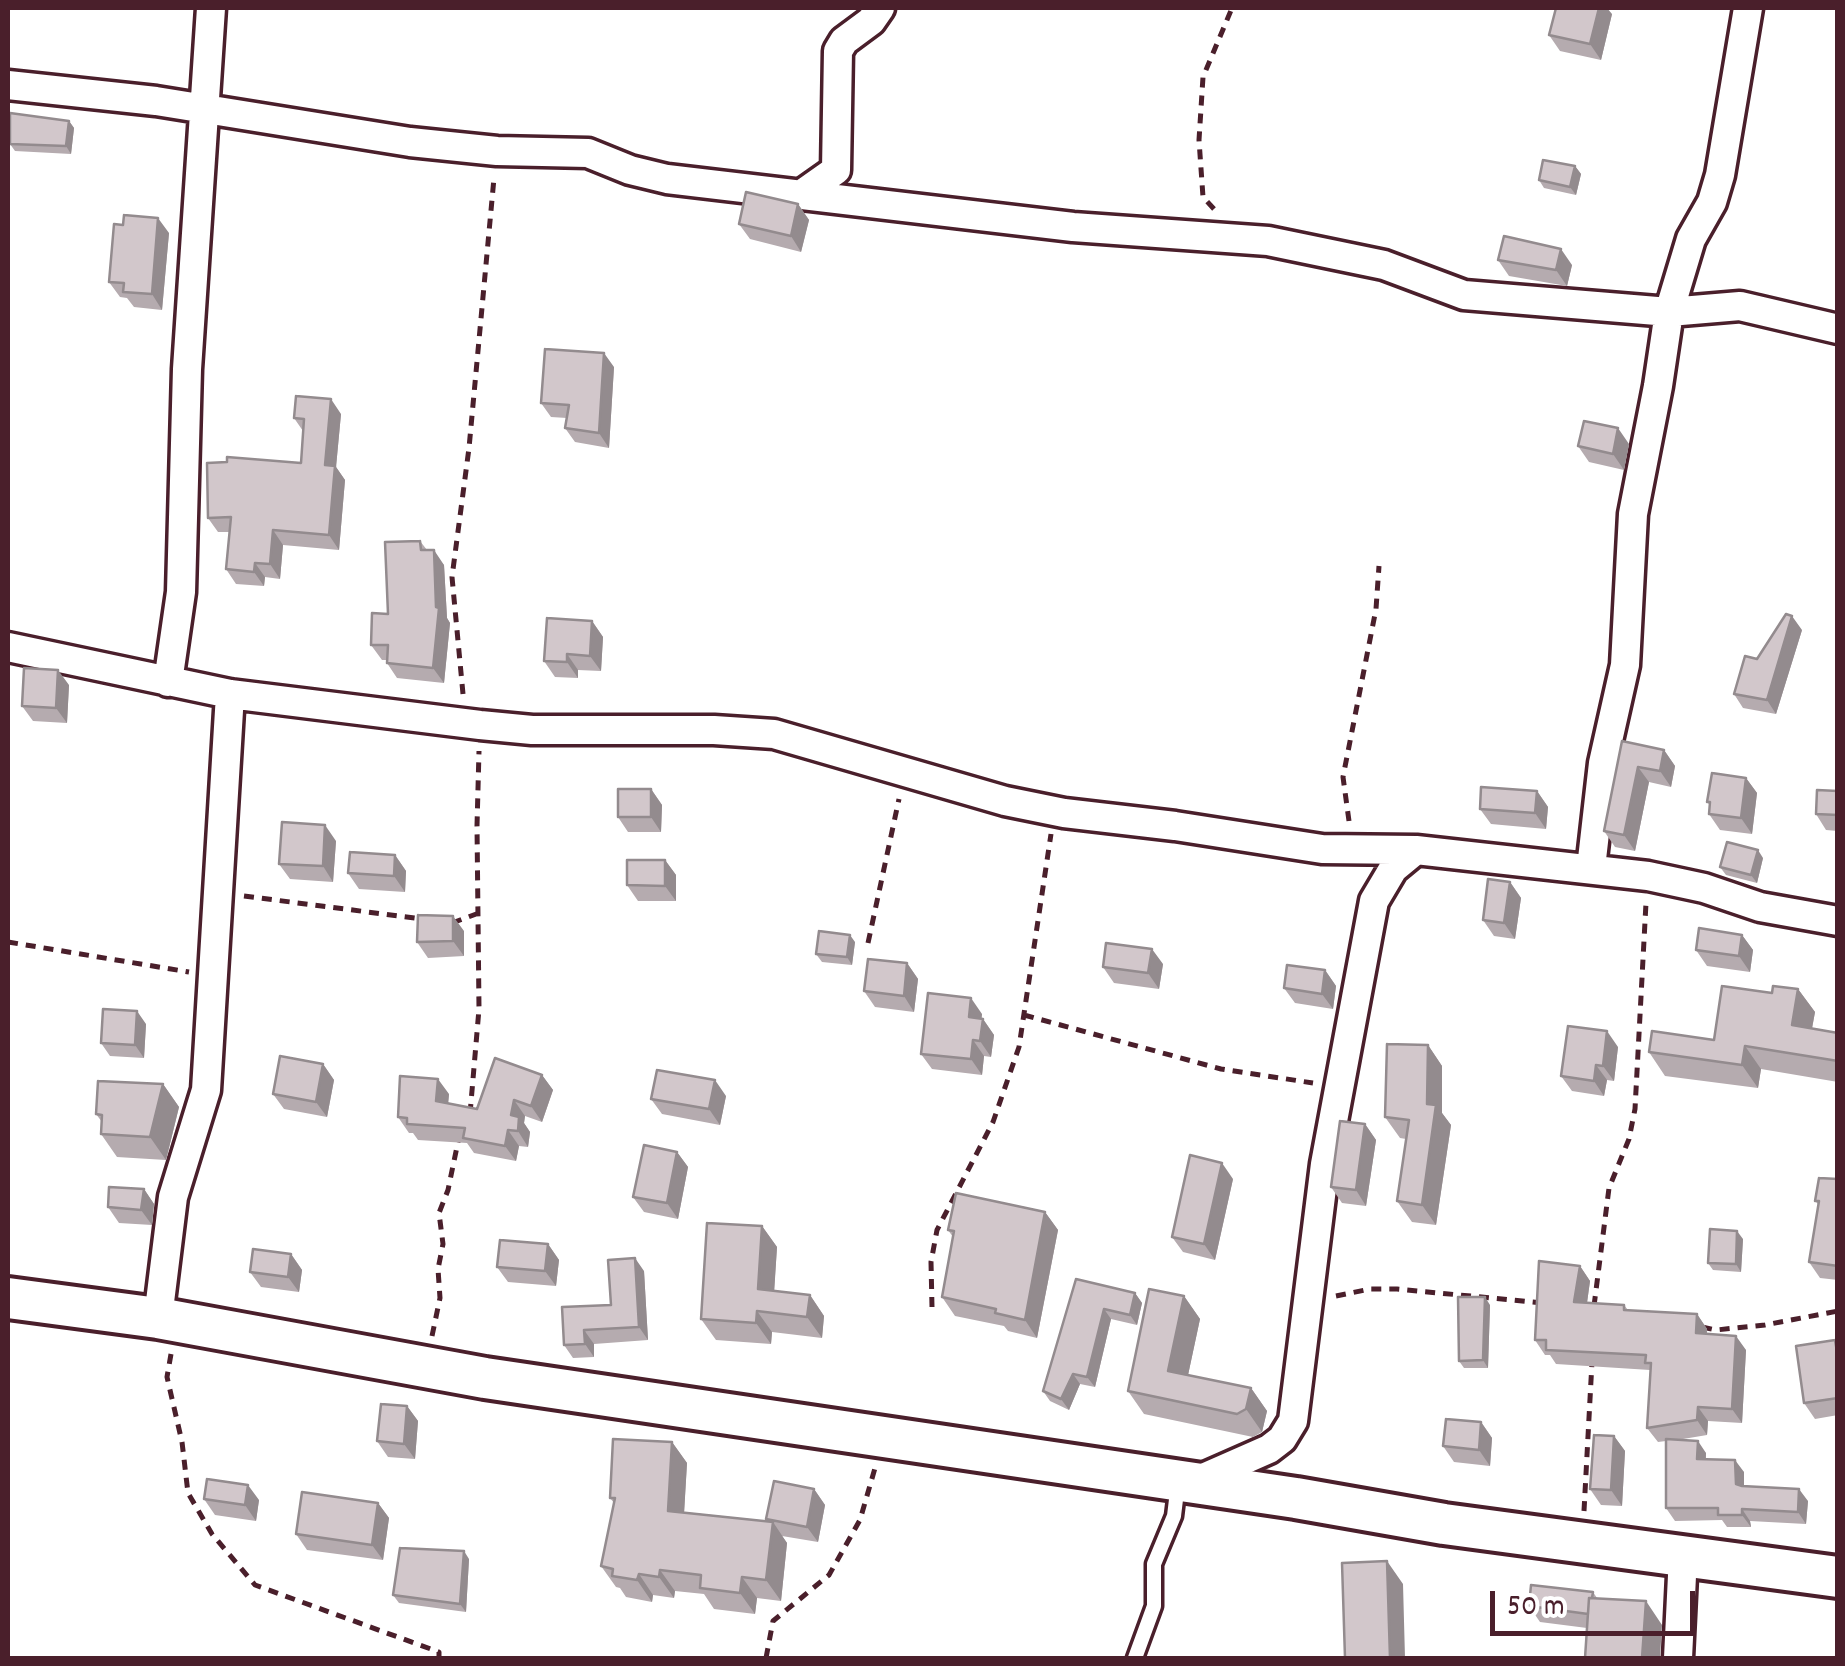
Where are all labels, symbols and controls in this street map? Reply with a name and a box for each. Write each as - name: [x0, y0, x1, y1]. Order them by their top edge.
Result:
- scale bar: [1495, 1571, 1700, 1633]
- text: 50 m: [1507, 1587, 1565, 1630]

